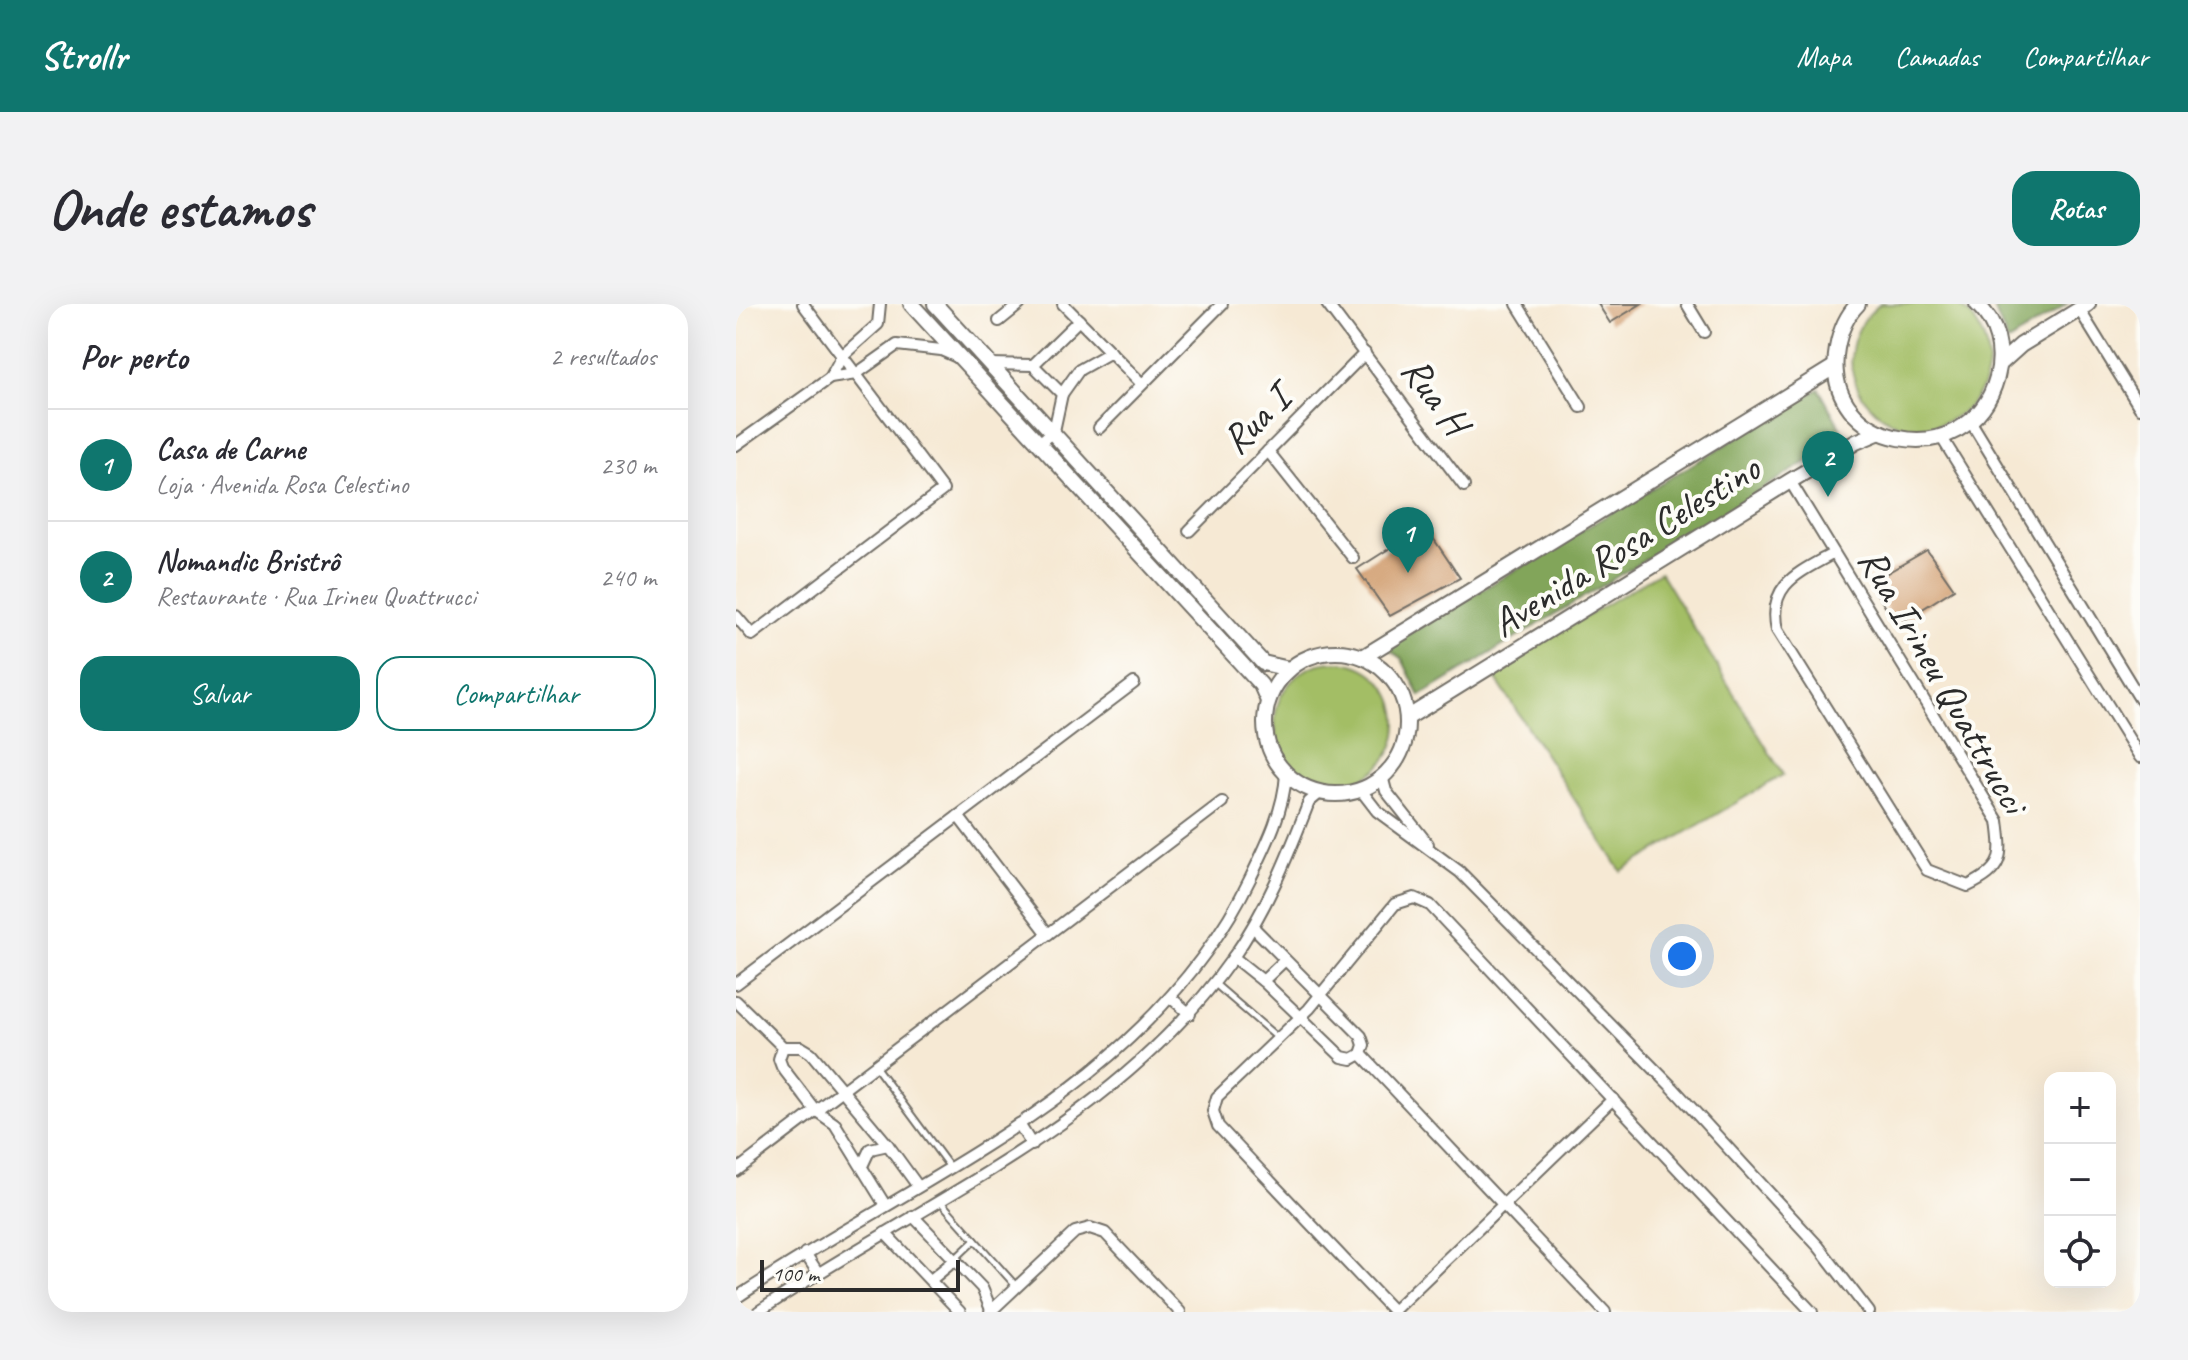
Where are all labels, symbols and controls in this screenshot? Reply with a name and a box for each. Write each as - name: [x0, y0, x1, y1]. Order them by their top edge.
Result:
- text: Strollr: [40, 33, 127, 80]
- text: Mapa: [1796, 39, 1851, 74]
- text: Camadas: [1895, 39, 1979, 74]
- text: Compartilhar: [2023, 39, 2148, 74]
- button: Rotas: [2012, 171, 2140, 246]
- text: Onde estamos: [48, 173, 311, 244]
- text: Por perto: [80, 335, 188, 378]
- text: 2 resultados: [550, 340, 656, 373]
- street label: Rua H: [1390, 347, 1483, 448]
- street label: Rua I: [1211, 369, 1307, 465]
- text: Casa de Carne: [156, 430, 305, 468]
- pin: 2: [1802, 431, 1854, 497]
- street label: Avenida Rosa Celestino: [1482, 442, 1770, 648]
- text: 1: [100, 449, 112, 482]
- text: 230 m: [600, 449, 656, 482]
- text: Loja · Avenida Rosa Celestino: [156, 468, 409, 501]
- pin: 1: [1382, 507, 1434, 573]
- street label: Rua Irineu Quattrucci: [1847, 539, 2041, 826]
- text: Nomandic Bristrô: [156, 542, 339, 580]
- text: 2: [100, 561, 112, 594]
- text: 240 m: [600, 561, 656, 594]
- text: Restaurante · Rua Irineu Quattrucci: [156, 580, 476, 613]
- button: Salvar: [80, 656, 360, 731]
- button: Compartilhar: [376, 656, 656, 731]
- your location: [1662, 936, 1702, 976]
- map controls: [2044, 1072, 2116, 1288]
- button: +: [2044, 1072, 2116, 1144]
- button: −: [2044, 1144, 2116, 1216]
- button: locate: [2044, 1216, 2116, 1288]
- scale bar: [760, 1256, 960, 1292]
- text: 100 m: [772, 1260, 819, 1288]

